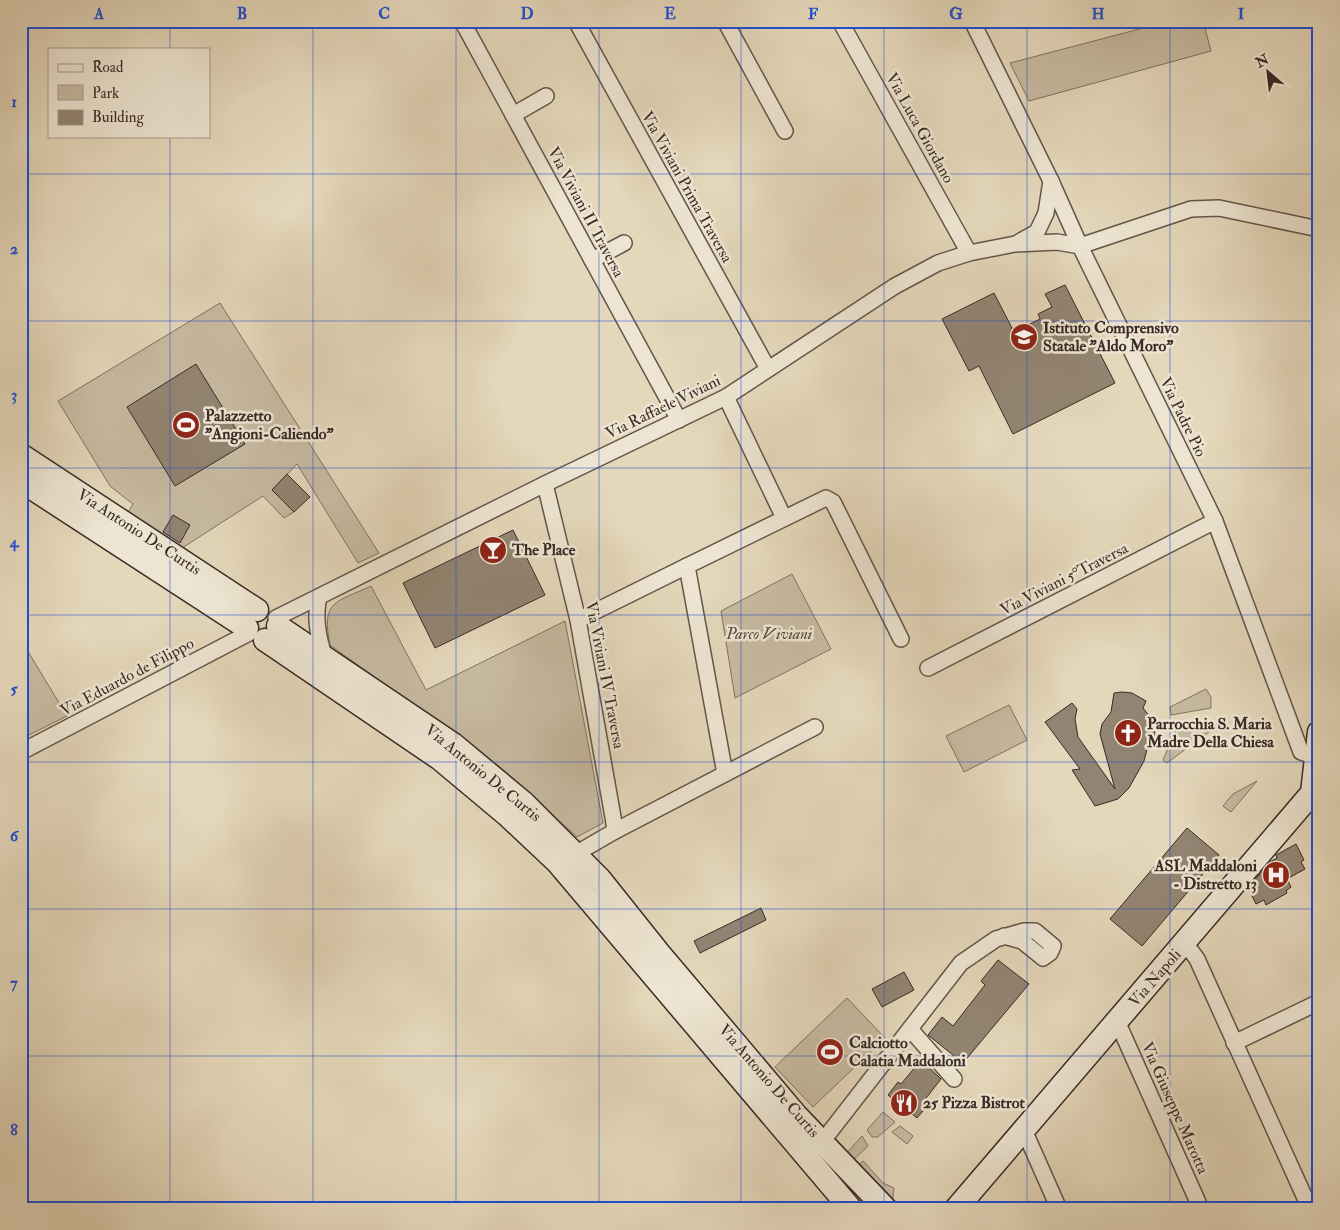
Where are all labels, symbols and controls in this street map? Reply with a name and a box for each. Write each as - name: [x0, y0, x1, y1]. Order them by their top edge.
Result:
- text: A: [93, 4, 105, 24]
- text: B: [237, 4, 247, 24]
- text: C: [378, 4, 390, 24]
- text: D: [520, 4, 534, 24]
- text: E: [664, 4, 676, 24]
- text: F: [808, 4, 818, 24]
- text: G: [949, 4, 963, 24]
- text: H: [1091, 4, 1105, 24]
- text: I: [1238, 4, 1245, 24]
- legend: [48, 48, 210, 138]
- north arrow: [1242, 48, 1292, 98]
- text: N: [1252, 50, 1272, 72]
- text: Road: [92, 58, 124, 77]
- street label: Via Luca Giordano: [881, 69, 959, 187]
- text: Park: [92, 84, 119, 103]
- text: 1: [11, 92, 17, 112]
- text: Building: [92, 108, 144, 127]
- street label: Via Viviani Prima Traversa: [637, 108, 737, 267]
- street label: Via Viviani II Traversa: [543, 143, 629, 281]
- text: 2: [10, 239, 18, 259]
- place label: Istituto Comprensivo Statale "Aldo Moro": [1043, 318, 1179, 356]
- school or university icon: Istituto Comprensivo Statale "Aldo Moro": [1009, 322, 1039, 352]
- street label: Via Raffaele Viviani: [602, 370, 724, 444]
- street label: Via Padre Pio: [1155, 374, 1211, 460]
- text: 3: [11, 385, 17, 405]
- place label: Palazzetto "Angioni-Caliendo": [205, 406, 334, 445]
- sports icon: Palazzetto "Angioni-Caliendo": [171, 410, 201, 440]
- street label: Via Antonio De Curtis: [73, 484, 205, 580]
- text: 4: [9, 532, 20, 552]
- bar icon: The Place: [478, 535, 508, 565]
- street label: Via Viviani 5°Traversa: [997, 538, 1132, 620]
- place label: The Place: [511, 540, 576, 560]
- street label: Via Viviani IV Traversa: [581, 600, 629, 751]
- park label: Parco Viviani: [725, 624, 813, 644]
- street label: Via Eduardo de Filippo: [57, 633, 198, 722]
- text: 5: [10, 679, 18, 699]
- place label: Parrocchia S. Maria Madre Della Chiesa: [1146, 714, 1274, 752]
- church icon: Parrocchia S. Maria Madre Della Chiesa: [1113, 718, 1143, 748]
- street label: Via Antonio De Curtis: [421, 720, 545, 826]
- text: 6: [10, 826, 20, 846]
- place label: ASL Maddaloni - Distretto 13: [1153, 856, 1258, 894]
- hospital icon: ASL Maddaloni - Distretto 13: [1261, 860, 1291, 890]
- street label: Via Napoli: [1124, 945, 1186, 1012]
- text: 7: [10, 973, 18, 993]
- street label: Via Antonio De Curtis: [714, 1020, 824, 1142]
- place label: Calciotto Calatia Maddaloni: [849, 1033, 967, 1071]
- sports icon: Calciotto Calatia Maddaloni: [815, 1037, 845, 1067]
- street label: Via Giuseppe Marotta: [1136, 1039, 1213, 1178]
- restaurant icon: 25 Pizza Bistrot: [889, 1088, 919, 1118]
- place label: 25 Pizza Bistrot: [923, 1093, 1025, 1113]
- text: 8: [10, 1120, 18, 1140]

